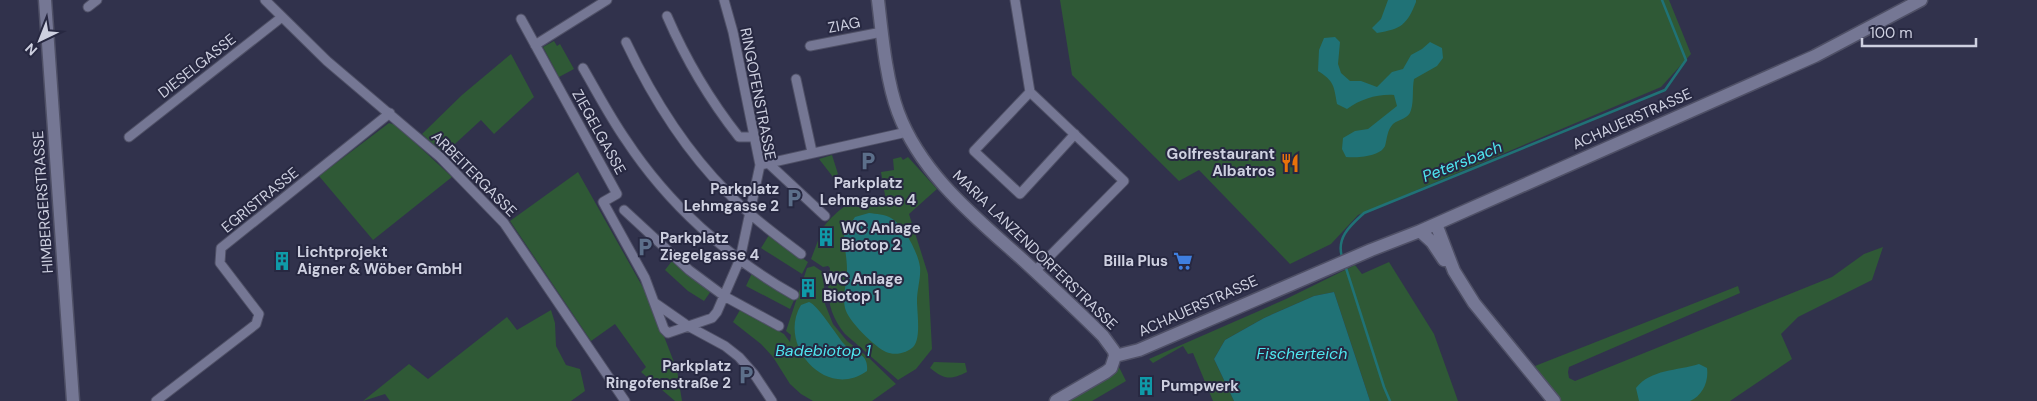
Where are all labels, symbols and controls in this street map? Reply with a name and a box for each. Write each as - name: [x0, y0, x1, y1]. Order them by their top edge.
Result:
- street label: ZIAG: [826, 12, 862, 38]
- north arrow: [15, 15, 65, 65]
- scale bar: [1862, 15, 1976, 47]
- text: 100 m: [1870, 23, 1913, 43]
- street label: RINGOFENSTRASSE: [735, 26, 781, 162]
- street label: DIESELGASSE: [154, 29, 240, 103]
- text: N: [21, 39, 41, 60]
- street label: ACHAUERSTRASSE: [1569, 84, 1695, 154]
- street label: ZIEGELGASSE: [567, 86, 631, 178]
- street label: ARBEITERGASSE: [427, 127, 521, 221]
- street label: HIMBERGERSTRASSE: [28, 130, 58, 274]
- water label: Petersbach: [1419, 136, 1505, 187]
- place label: Golfrestaurant Albatros: [1167, 144, 1275, 181]
- parking icon: Parkplatz Lehmgasse 4: [857, 150, 879, 172]
- restaurant icon: Golfrestaurant Albatros: [1279, 152, 1301, 174]
- street label: EGRISTRASSE: [217, 163, 303, 237]
- street label: MARIA LANZENDORFERSTRASSE: [948, 166, 1122, 334]
- place label: Parkplatz Lehmgasse 4: [820, 173, 916, 210]
- place label: Parkplatz Lehmgasse 2: [684, 179, 779, 216]
- parking icon: Parkplatz Lehmgasse 2: [783, 187, 805, 209]
- place label: WC Anlage Biotop 2: [841, 218, 921, 255]
- building icon: WC Anlage Biotop 2: [815, 226, 837, 248]
- place label: Parkplatz Ziegelgasse 4: [660, 228, 760, 265]
- parking icon: Parkplatz Ziegelgasse 4: [634, 236, 656, 258]
- place label: Lichtprojekt Aigner & Wöber GmbH: [297, 242, 462, 279]
- building icon: Lichtprojekt Aigner & Wöber GmbH: [271, 250, 293, 272]
- supermarket icon: Billa Plus: [1172, 250, 1194, 272]
- place label: Billa Plus: [1104, 251, 1168, 271]
- place label: WC Anlage Biotop 1: [823, 269, 903, 306]
- street label: ACHAUERSTRASSE: [1135, 271, 1261, 341]
- building icon: WC Anlage Biotop 1: [797, 277, 819, 299]
- water label: Badebiotop 1: [775, 340, 872, 361]
- water label: Fischerteich: [1257, 343, 1347, 364]
- place label: Parkplatz Ringofenstraße 2: [606, 356, 731, 393]
- parking icon: Parkplatz Ringofenstraße 2: [735, 364, 757, 386]
- building icon: Pumpwerk: [1135, 375, 1157, 397]
- place label: Pumpwerk: [1161, 376, 1239, 396]

